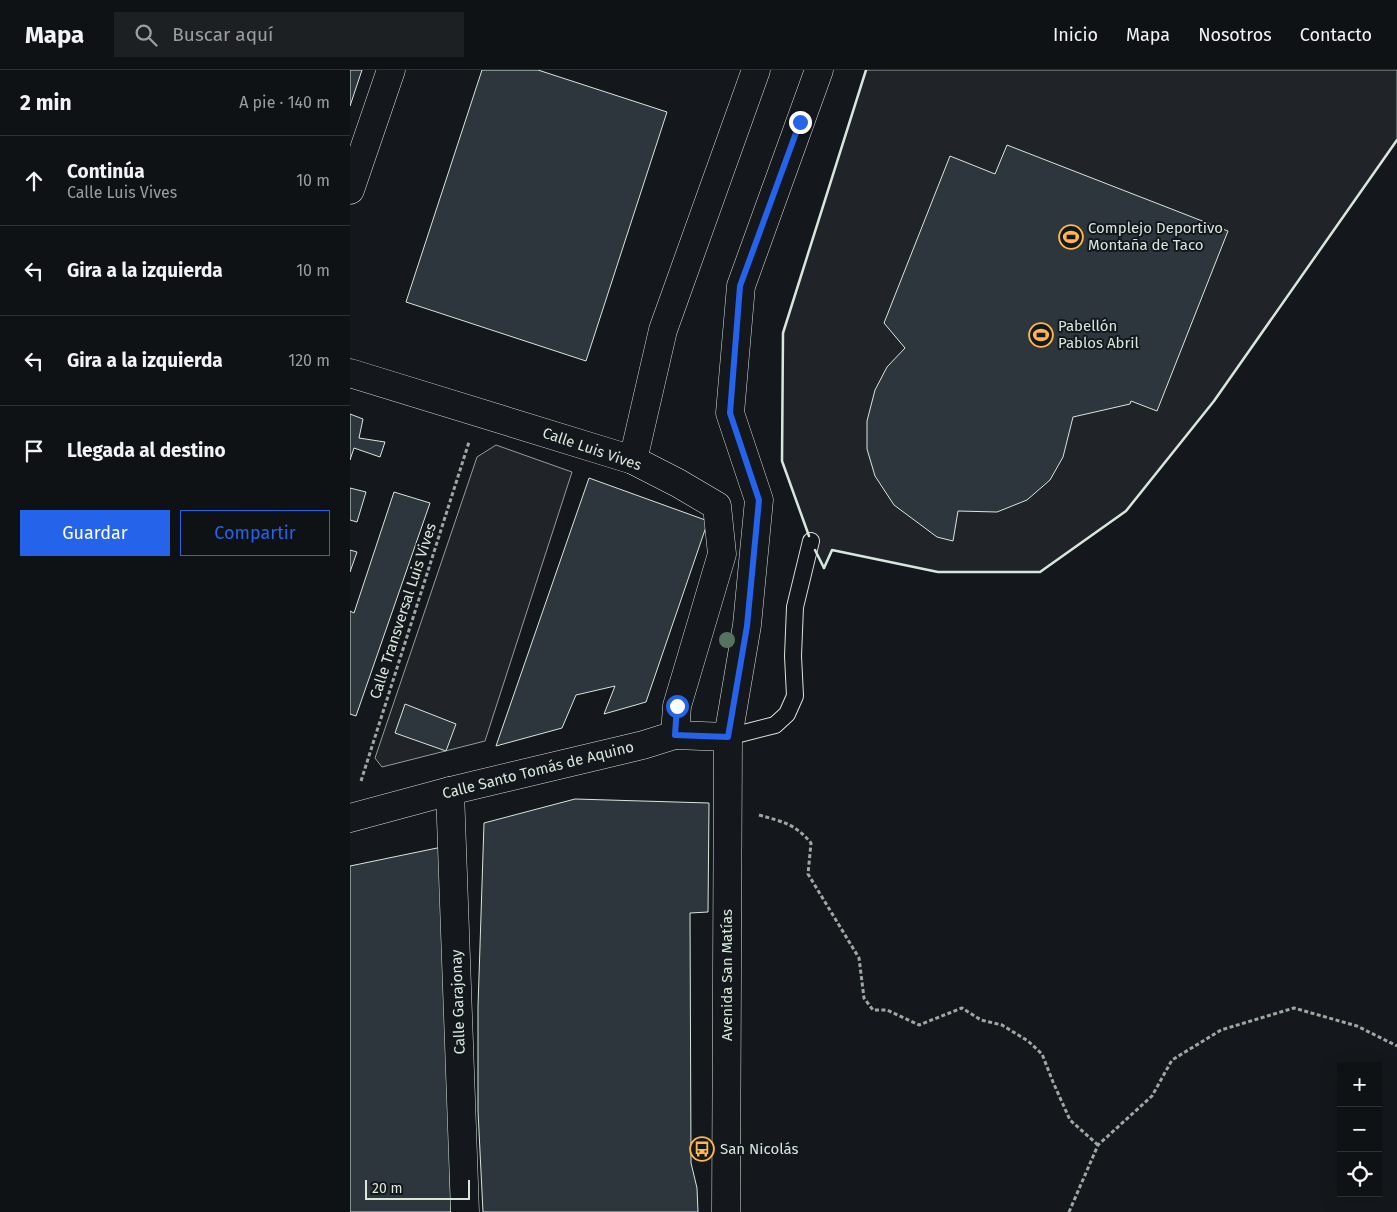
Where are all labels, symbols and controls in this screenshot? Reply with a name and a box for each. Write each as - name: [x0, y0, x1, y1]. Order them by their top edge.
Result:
- search box: [114, 12, 464, 57]
- text: Mapa: [25, 21, 84, 49]
- icon: search: [132, 21, 160, 49]
- text: Buscar aquí: [172, 23, 273, 46]
- text: Inicio: [1053, 24, 1098, 46]
- text: Mapa: [1126, 24, 1170, 46]
- text: Nosotros: [1198, 24, 1272, 46]
- text: Contacto: [1300, 24, 1372, 46]
- text: 2 min: [20, 90, 72, 116]
- text: A pie · 140 m: [239, 93, 330, 112]
- route end: [789, 111, 812, 134]
- text: Continúa: [67, 160, 145, 183]
- icon: ahead: [20, 167, 48, 195]
- text: 10 m: [296, 171, 330, 190]
- text: Calle Luis Vives: [67, 183, 177, 202]
- place label: Complejo Deportivo Montaña de Taco: [1088, 219, 1223, 254]
- sports icon: Complejo Deportivo Montaña de Taco: [1058, 224, 1084, 250]
- icon: left: [20, 257, 48, 285]
- text: Gira a la izquierda: [67, 259, 223, 282]
- text: 10 m: [296, 261, 330, 280]
- place label: Pabellón Pablos Abril: [1058, 317, 1140, 352]
- sports icon: Pabellón Pablos Abril: [1028, 322, 1054, 348]
- icon: left: [20, 347, 48, 375]
- text: Gira a la izquierda: [67, 349, 223, 372]
- text: 120 m: [288, 351, 330, 370]
- street label: Calle Luis Vives: [540, 424, 644, 474]
- icon: arrive: [20, 437, 48, 465]
- text: Llegada al destino: [67, 439, 226, 462]
- button: Guardar: [20, 510, 170, 556]
- button: Compartir: [180, 510, 330, 556]
- street label: Calle Transversal Luis Vives: [366, 521, 440, 701]
- route start: [666, 695, 689, 718]
- street label: Calle Santo Tomás de Aquino: [440, 737, 636, 803]
- street label: Avenida San Matías: [718, 909, 736, 1041]
- street label: Calle Garajonay: [447, 949, 469, 1055]
- map controls: [1337, 1062, 1382, 1197]
- button: +: [1337, 1062, 1382, 1107]
- button: −: [1337, 1107, 1382, 1152]
- bus stop icon: San Nicolás: [689, 1136, 715, 1162]
- place label: San Nicolás: [720, 1140, 799, 1158]
- button: locate: [1337, 1152, 1382, 1197]
- scale bar: [365, 1177, 470, 1200]
- text: 20 m: [372, 1180, 402, 1197]

